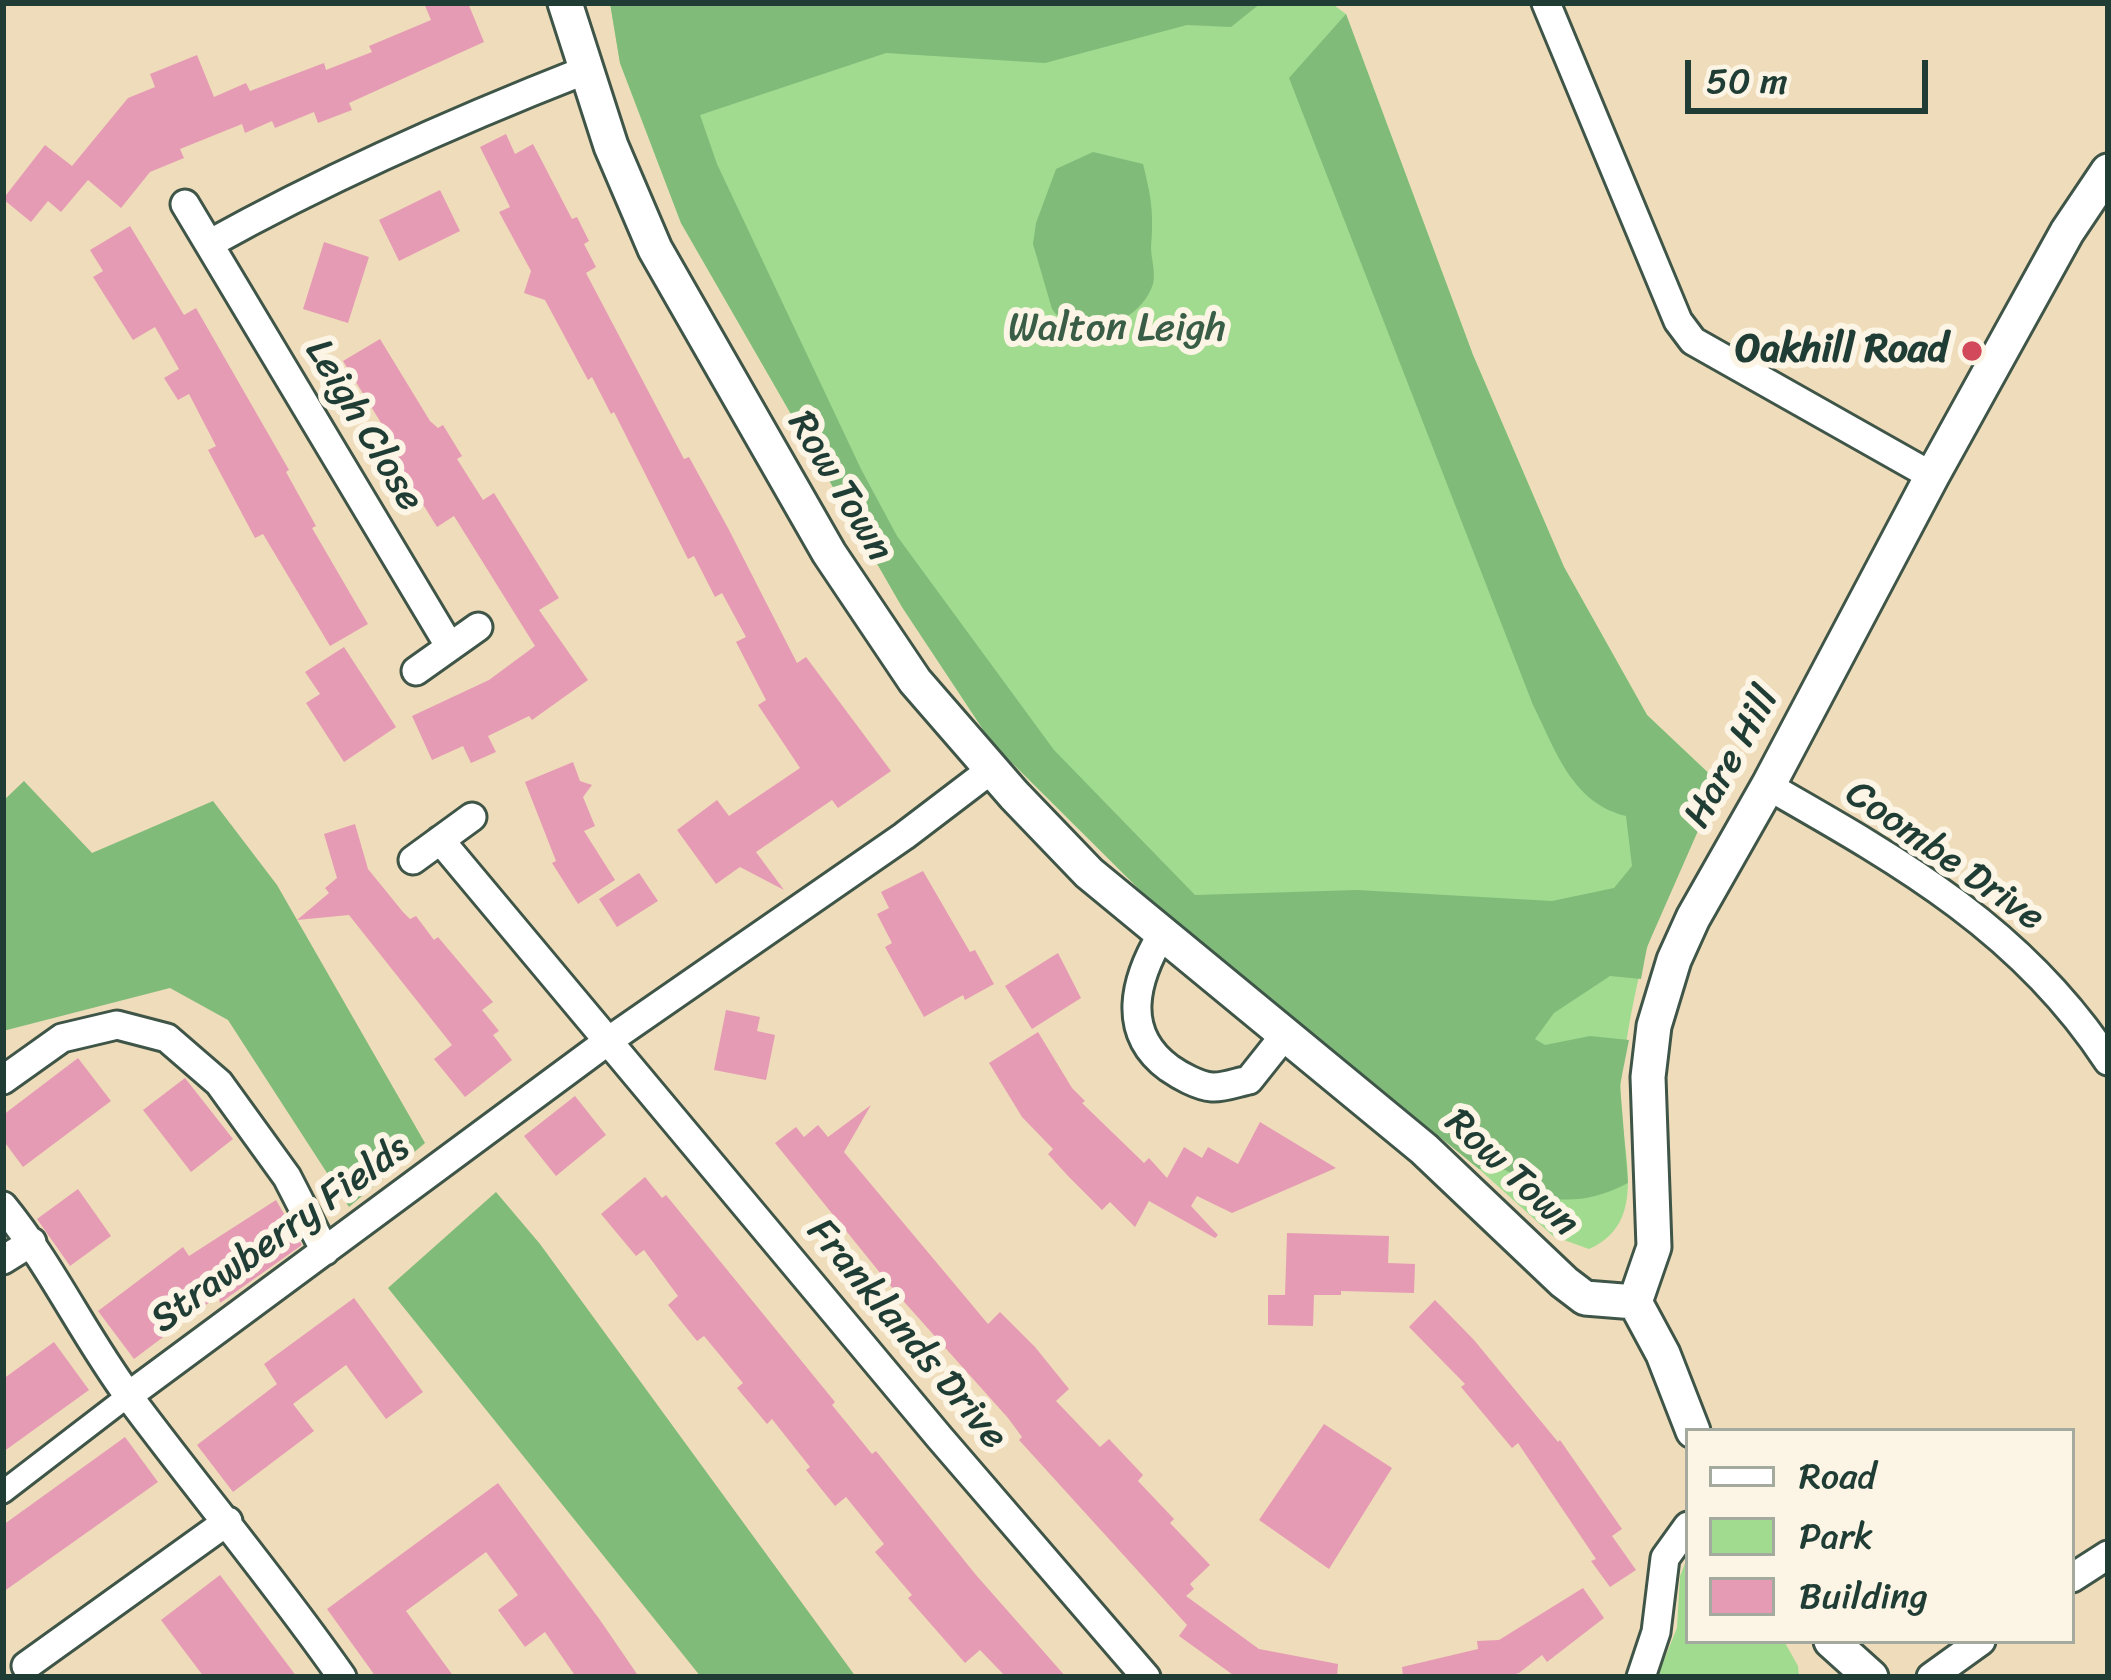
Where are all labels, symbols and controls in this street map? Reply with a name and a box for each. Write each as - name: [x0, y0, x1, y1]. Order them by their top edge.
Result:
- scale bar: [1691, 36, 1934, 110]
- text: 50 m: [1706, 49, 1788, 113]
- park label: Walton Leigh: [1008, 307, 1226, 353]
- place label: Oakhill Road: [1735, 328, 1948, 374]
- street label: Leigh Close: [293, 332, 433, 520]
- marker: Oakhill Road: [1959, 338, 1985, 364]
- street label: Row Town: [776, 404, 902, 570]
- street label: Hare Hill: [1675, 679, 1791, 837]
- street label: Coombe Drive: [1836, 771, 2052, 943]
- street label: Row Town: [1434, 1100, 1588, 1248]
- street label: Strawberry Fields: [143, 1126, 419, 1344]
- street label: Franklands Drive: [796, 1210, 1016, 1460]
- legend: [1685, 1428, 2075, 1644]
- text: Road: [1799, 1444, 1876, 1508]
- text: Park: [1799, 1504, 1873, 1568]
- text: Building: [1799, 1564, 1928, 1628]

